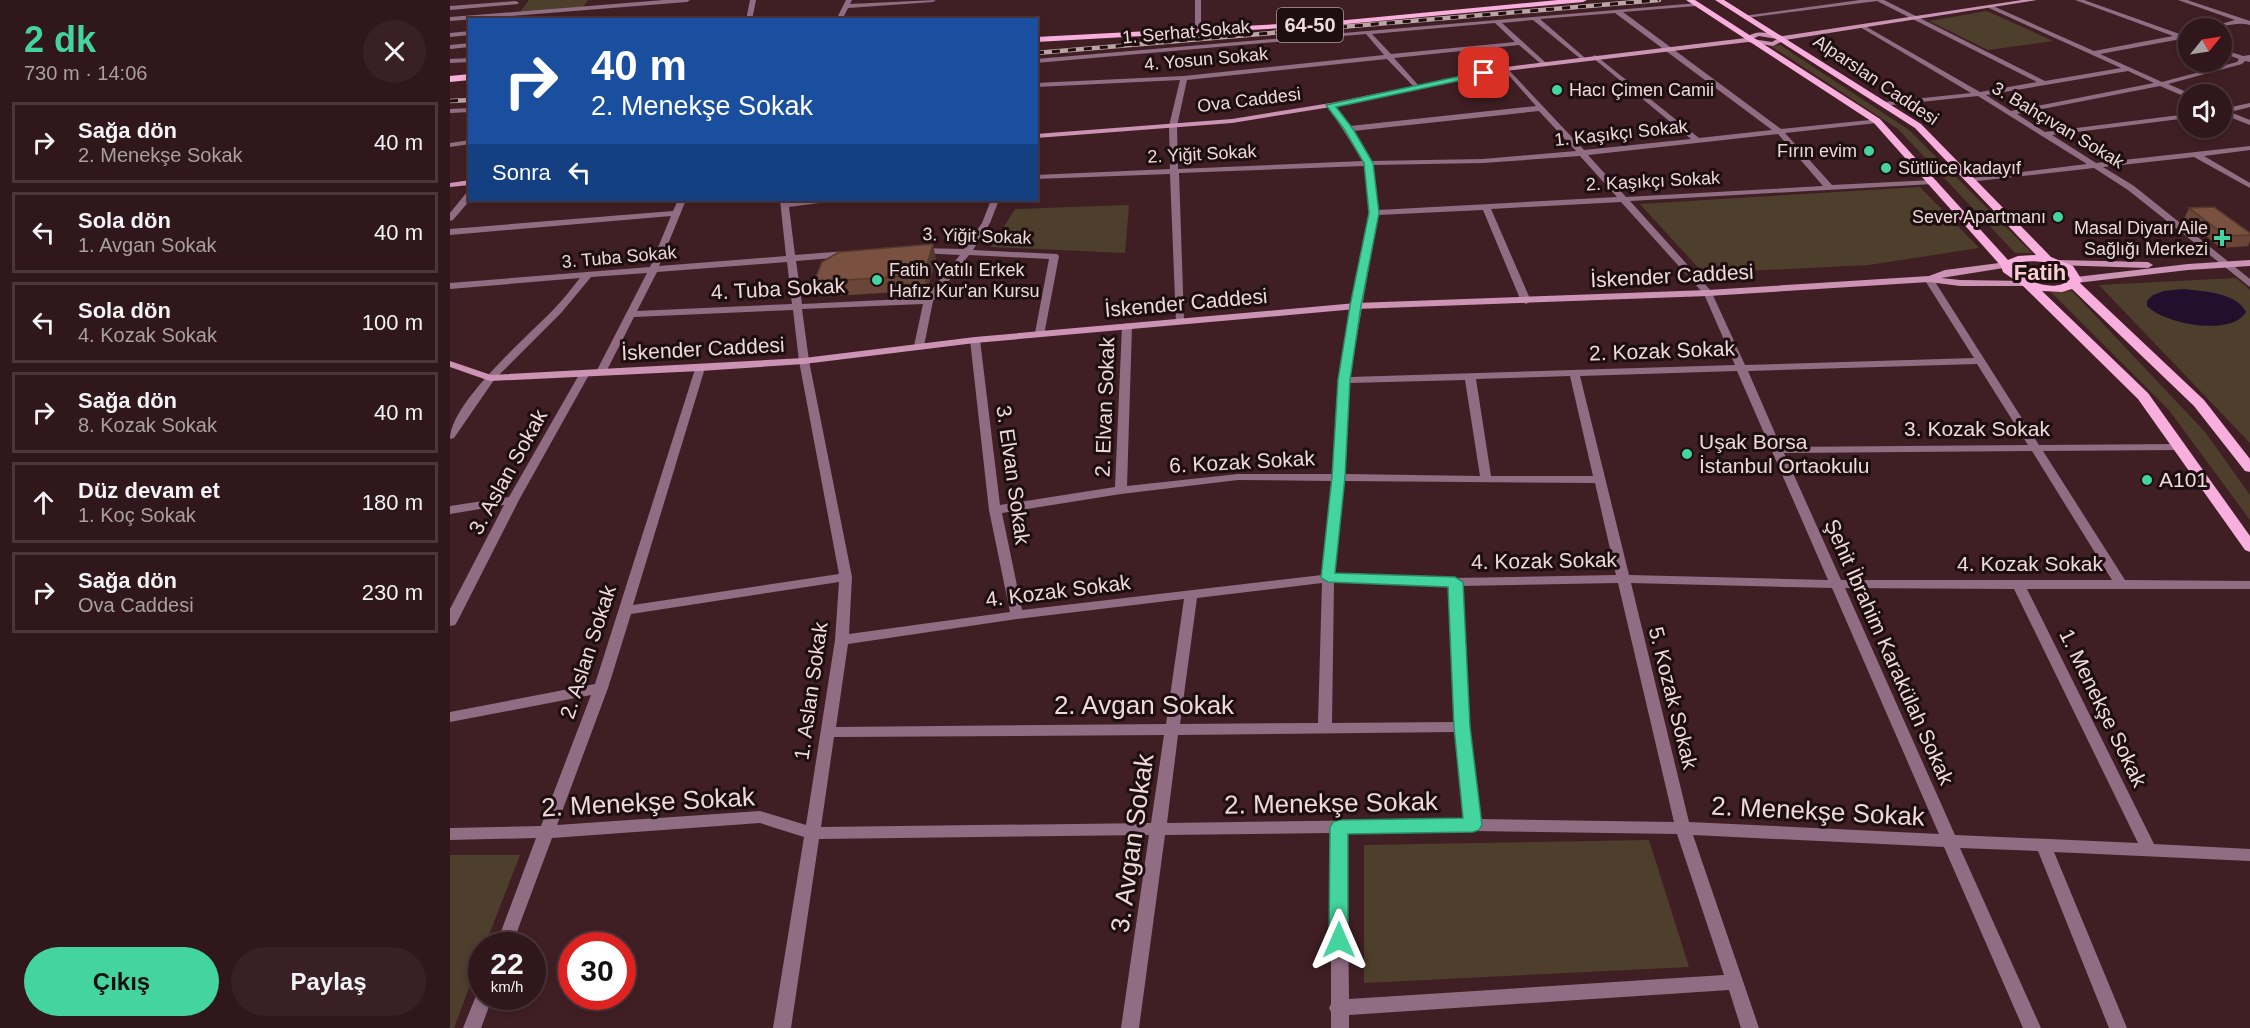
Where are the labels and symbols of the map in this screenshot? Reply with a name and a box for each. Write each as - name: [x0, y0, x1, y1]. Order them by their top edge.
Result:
- road number: 64-50: [1277, 8, 1343, 42]
- street label: 1. Serhat Sokak: [1121, 16, 1252, 48]
- north arrow: [2178, 18, 2232, 72]
- street label: Alparslan Caddesi: [1810, 31, 1942, 129]
- street label: 4. Yosun Sokak: [1143, 44, 1270, 74]
- pin: [1458, 47, 1509, 98]
- street label: 3. Bahçıvan Sokak: [1989, 78, 2128, 173]
- place label: Hacı Çimen Camii: [1569, 80, 1714, 100]
- marker: Hacı Çimen Camii: [1550, 83, 1564, 97]
- street label: Ova Caddesi: [1196, 84, 1302, 116]
- street label: 1. Kaşıkçı Sokak: [1553, 116, 1690, 150]
- street label: 2. Yiğit Sokak: [1147, 141, 1258, 167]
- place label: Fırın evim: [1777, 141, 1857, 161]
- marker: Fırın evim: [1862, 144, 1876, 158]
- place label: Sütlüce kadayıf: [1898, 158, 2022, 178]
- marker: Sütlüce kadayıf: [1879, 161, 1893, 175]
- street label: 2. Kaşıkçı Sokak: [1586, 167, 1721, 194]
- place label: Sever Apartmanı: [1912, 207, 2046, 227]
- marker: Sever Apartmanı: [2051, 210, 2065, 224]
- place label: Masal Diyarı Aile Sağlığı Merkezi: [2074, 218, 2208, 259]
- street label: 3. Yiğit Sokak: [922, 224, 1033, 248]
- marker: Masal Diyarı Aile Sağlığı Merkezi: [2213, 229, 2231, 247]
- street label: 3. Tuba Sokak: [561, 242, 678, 272]
- place label: Fatih Yatılı Erkek Hafız Kur'an Kursu: [889, 260, 1040, 301]
- street label: İskender Caddesi: [1590, 260, 1754, 291]
- district label: Fatih: [2014, 260, 2066, 285]
- street label: 4. Tuba Sokak: [710, 273, 846, 303]
- marker: Fatih Yatılı Erkek Hafız Kur'an Kursu: [870, 273, 884, 287]
- street label: İskender Caddesi: [1104, 284, 1268, 321]
- street label: İskender Caddesi: [621, 333, 785, 364]
- street label: 2. Elvan Sokak: [1091, 336, 1118, 477]
- street label: 2. Kozak Sokak: [1589, 336, 1736, 365]
- street label: 3. Elvan Sokak: [992, 404, 1035, 546]
- street label: 3. Aslan Sokak: [464, 405, 552, 538]
- street label: 3. Kozak Sokak: [1904, 417, 2050, 440]
- place label: Uşak Borsa İstanbul Ortaokulu: [1699, 430, 1869, 477]
- street label: 6. Kozak Sokak: [1169, 446, 1316, 477]
- marker: Uşak Borsa İstanbul Ortaokulu: [1680, 447, 1694, 461]
- place label: A101: [2159, 468, 2208, 491]
- marker: A101: [2140, 473, 2154, 487]
- street label: Şehit İbrahim Karakülah Sokak: [1820, 515, 1959, 789]
- street label: 4. Kozak Sokak: [1471, 548, 1618, 573]
- street label: 4. Kozak Sokak: [1957, 552, 2103, 575]
- street label: 4. Kozak Sokak: [984, 570, 1132, 611]
- street label: 2. Aslan Sokak: [555, 582, 620, 721]
- street label: 1. Aslan Sokak: [789, 620, 832, 761]
- street label: 5. Kozak Sokak: [1645, 624, 1702, 772]
- street label: 1. Menekşe Sokak: [2055, 625, 2152, 791]
- street label: 2. Avgan Sokak: [1054, 690, 1235, 720]
- street label: 3. Avgan Sokak: [1105, 751, 1160, 934]
- street label: 2. Menekşe Sokak: [540, 781, 757, 823]
- street label: 2. Menekşe Sokak: [1224, 786, 1439, 820]
- street label: 2. Menekşe Sokak: [1710, 790, 1927, 832]
- position arrow: [1307, 908, 1371, 972]
- speed limit sign: 30: [558, 932, 636, 1010]

